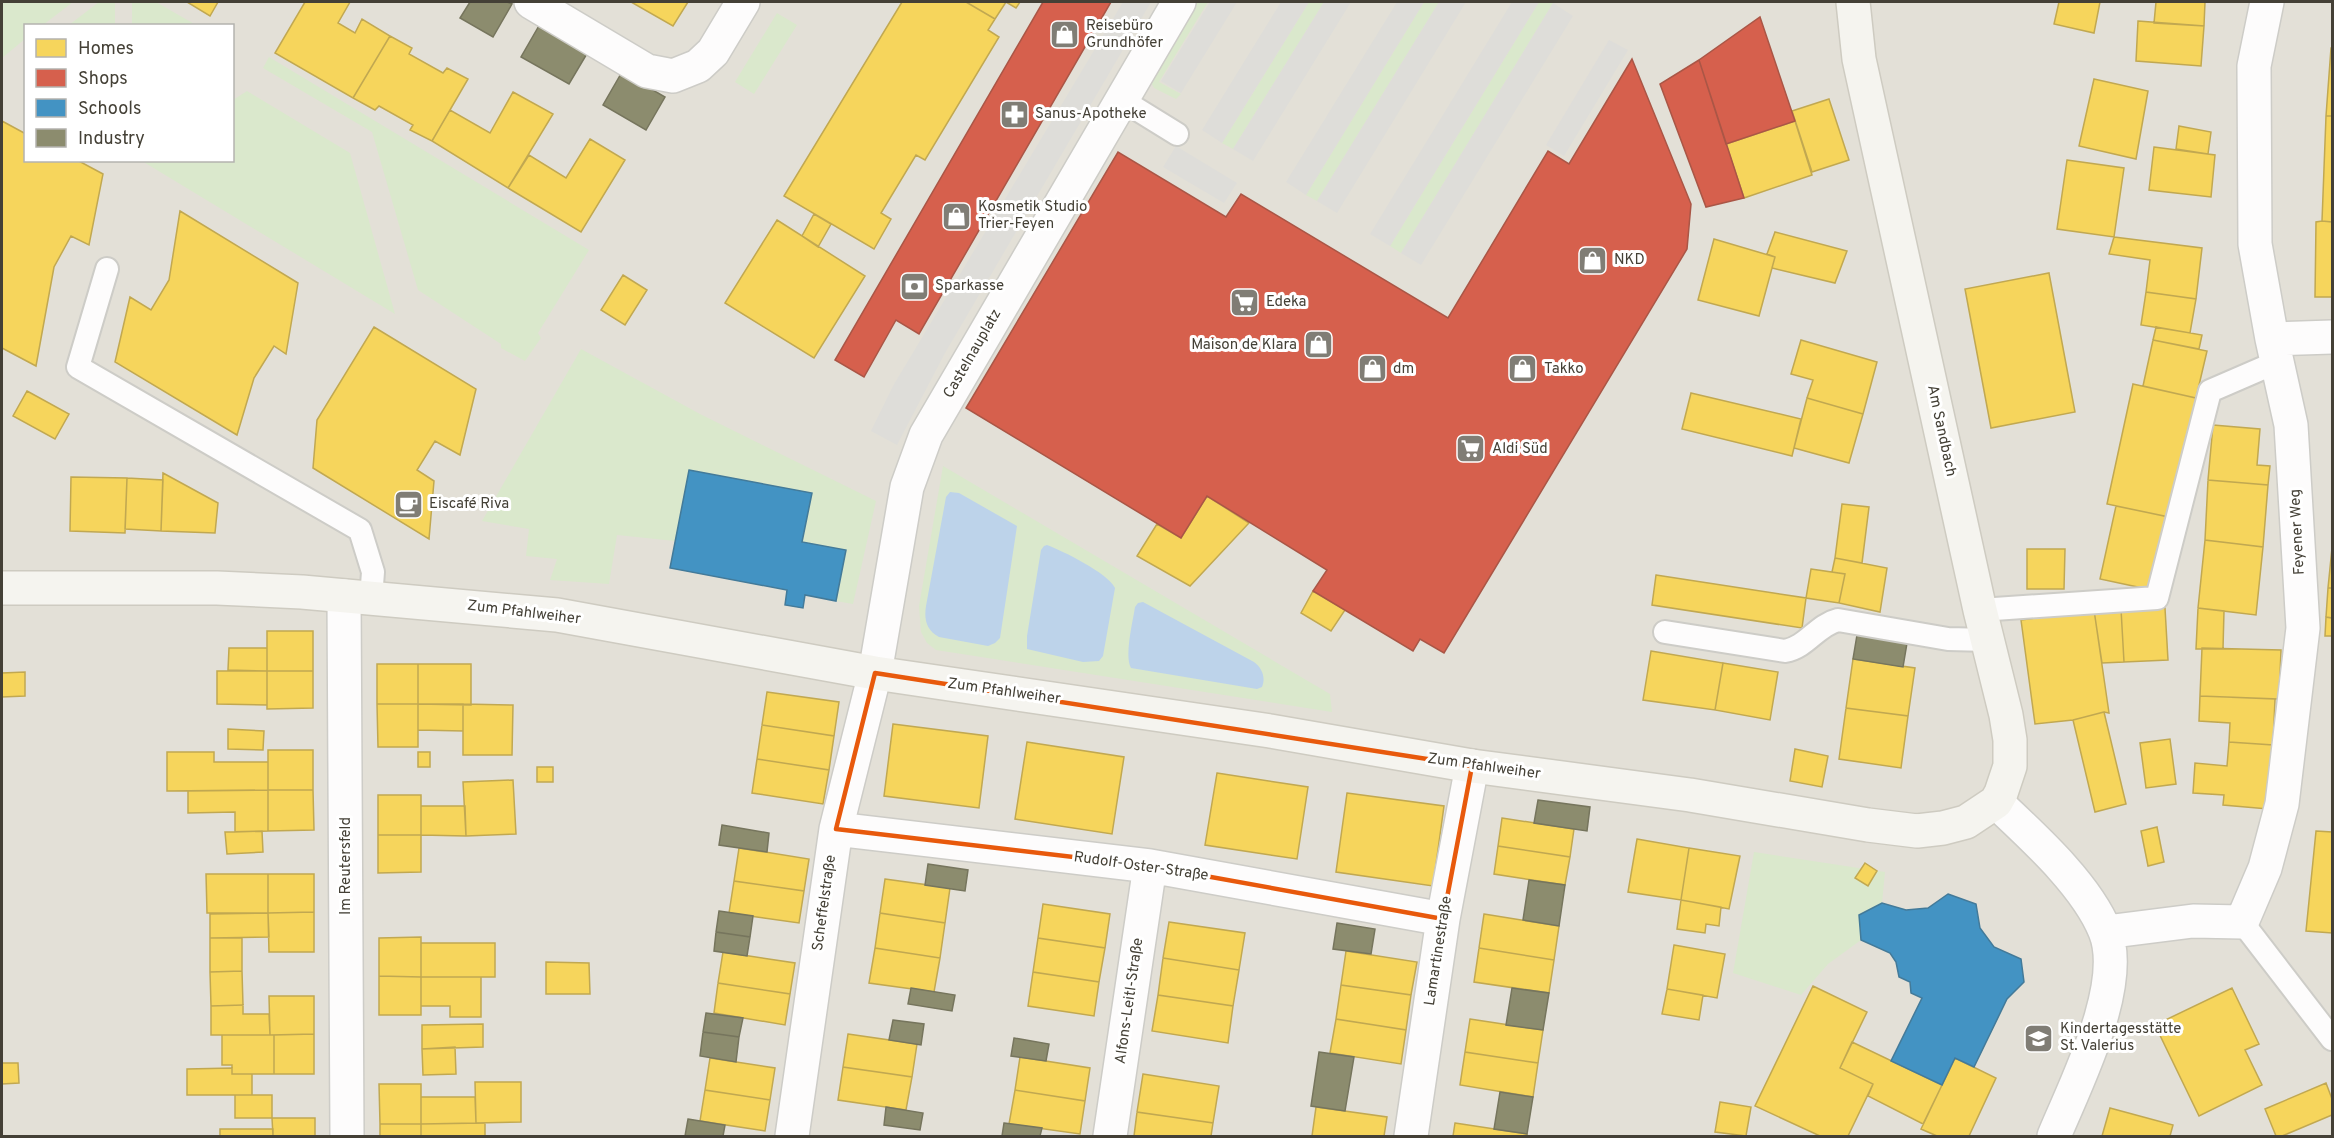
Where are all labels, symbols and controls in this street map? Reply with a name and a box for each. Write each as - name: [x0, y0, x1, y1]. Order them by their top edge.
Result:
- place label: Reisebüro Grundhöfer: [1086, 17, 1163, 53]
- shop icon: Reisebüro Grundhöfer: [1049, 19, 1081, 51]
- legend: [24, 24, 234, 162]
- text: Homes: [78, 38, 134, 61]
- text: Shops: [78, 68, 128, 91]
- text: Schools: [78, 98, 141, 121]
- pharmacy icon: Sanus-Apotheke: [998, 98, 1030, 130]
- place label: Sanus-Apotheke: [1035, 105, 1147, 124]
- text: Industry: [78, 128, 145, 151]
- place label: Kosmetik Studio Trier-Feyen: [978, 198, 1087, 234]
- shop icon: Kosmetik Studio Trier-Feyen: [941, 200, 973, 232]
- shop icon: NKD: [1577, 244, 1609, 276]
- place label: NKD: [1614, 251, 1645, 270]
- bank icon: Sparkasse: [898, 270, 930, 302]
- place label: Sparkasse: [935, 277, 1004, 296]
- supermarket icon: Edeka: [1229, 286, 1261, 318]
- place label: Edeka: [1266, 293, 1306, 312]
- street label: Castelnauplatz: [940, 306, 1006, 402]
- shop icon: Maison de Klara: [1302, 329, 1334, 361]
- place label: Maison de Klara: [1191, 336, 1297, 355]
- shop icon: dm: [1356, 353, 1388, 385]
- shop icon: Takko: [1507, 353, 1539, 385]
- place label: dm: [1393, 360, 1414, 379]
- place label: Takko: [1544, 360, 1584, 379]
- street label: Am Sandbach: [1922, 383, 1960, 479]
- supermarket icon: Aldi Süd: [1455, 433, 1487, 465]
- place label: Aldi Süd: [1492, 440, 1548, 459]
- cafe icon: Eiscafé Riva: [392, 488, 424, 520]
- street label: Feyener Weg: [2286, 488, 2310, 576]
- place label: Eiscafé Riva: [429, 495, 509, 514]
- street label: Zum Pfahlweiher: [466, 597, 582, 629]
- street label: Zum Pfahlweiher: [946, 675, 1062, 709]
- street label: Zum Pfahlweiher: [1426, 750, 1542, 784]
- street label: Im Reutersfeld: [337, 817, 356, 915]
- street label: Rudolf-Oster-Straße: [1072, 848, 1210, 886]
- street label: Scheffelstraße: [809, 854, 841, 952]
- street label: Lamartinestraße: [1421, 895, 1457, 1007]
- street label: Alfons-Leitl-Straße: [1112, 937, 1148, 1065]
- place label: Kindertagesstätte St. Valerius: [2060, 1020, 2181, 1056]
- school or university icon: Kindertagesstätte St. Valerius: [2023, 1022, 2055, 1054]

